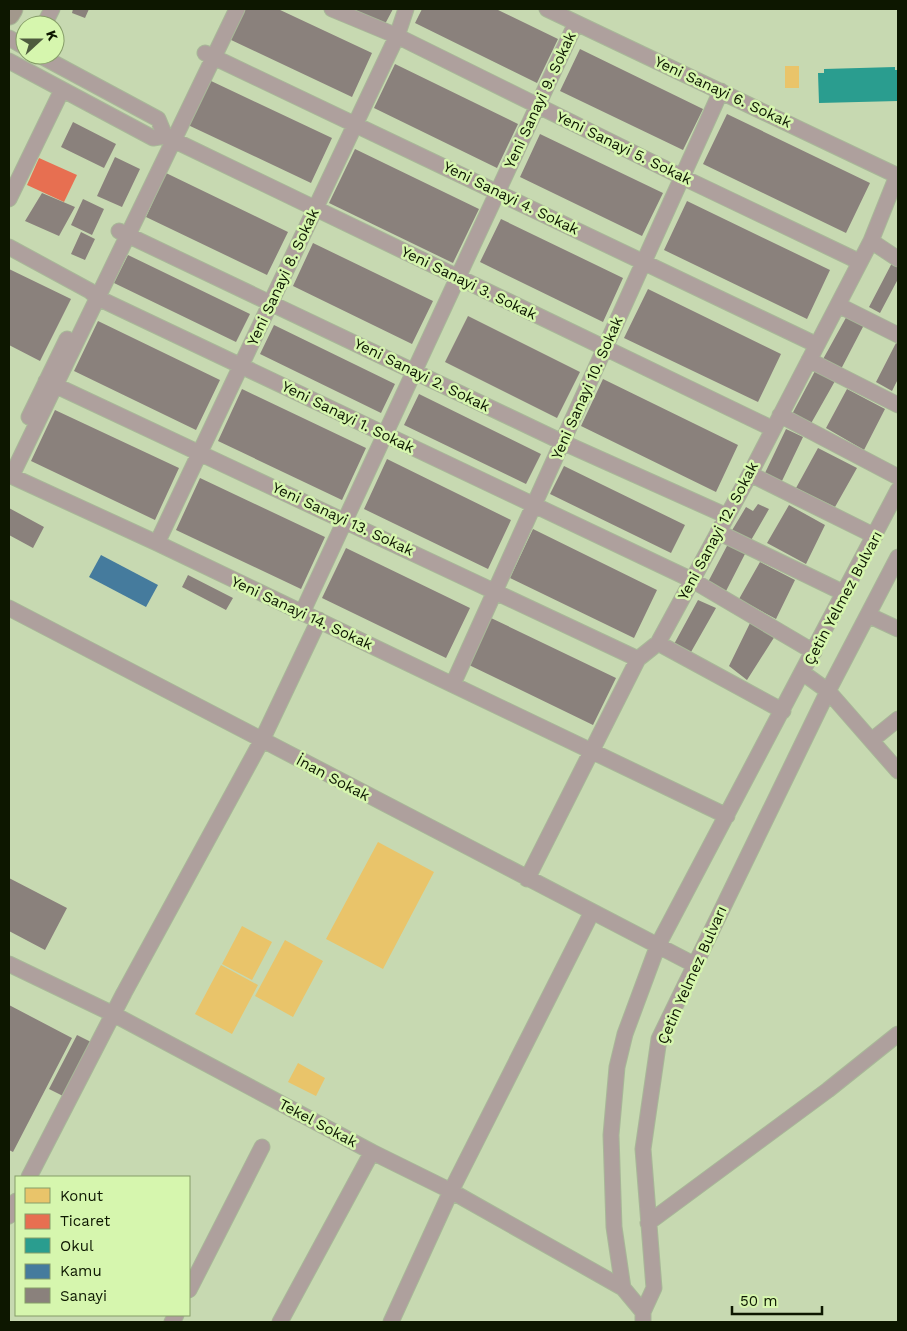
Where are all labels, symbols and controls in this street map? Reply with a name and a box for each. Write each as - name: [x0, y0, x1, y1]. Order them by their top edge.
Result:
- north arrow: [15, 15, 65, 65]
- text: K: [43, 28, 61, 43]
- street label: Yeni Sanayi 9. Sokak: [500, 28, 580, 171]
- street label: Yeni Sanayi 6. Sokak: [652, 52, 795, 132]
- street label: Yeni Sanayi 5. Sokak: [553, 107, 695, 189]
- street label: Yeni Sanayi 4. Sokak: [440, 157, 582, 239]
- street label: Yeni Sanayi 8. Sokak: [243, 205, 323, 348]
- street label: Yeni Sanayi 3. Sokak: [398, 242, 540, 324]
- street label: Yeni Sanayi 10. Sokak: [547, 313, 627, 462]
- street label: Yeni Sanayi 2. Sokak: [351, 334, 493, 416]
- street label: Yeni Sanayi 1. Sokak: [279, 377, 418, 457]
- street label: Yeni Sanayi 12. Sokak: [674, 458, 762, 603]
- street label: Yeni Sanayi 13. Sokak: [269, 478, 417, 560]
- street label: Çetin Yelmez Bulvarı: [800, 528, 886, 668]
- street label: Yeni Sanayi 14. Sokak: [228, 572, 376, 654]
- street label: İnan Sokak: [293, 751, 373, 805]
- street label: Çetin Yelmez Bulvarı: [653, 903, 731, 1047]
- street label: Tekel Sokak: [276, 1095, 361, 1151]
- legend: [15, 1176, 190, 1316]
- text: Konut: [60, 1187, 104, 1205]
- text: Ticaret: [60, 1212, 111, 1230]
- text: Okul: [60, 1237, 94, 1255]
- text: Kamu: [60, 1262, 102, 1280]
- scale bar: [732, 1284, 822, 1316]
- text: Sanayi: [60, 1287, 107, 1305]
- text: 50 m: [740, 1292, 777, 1310]

